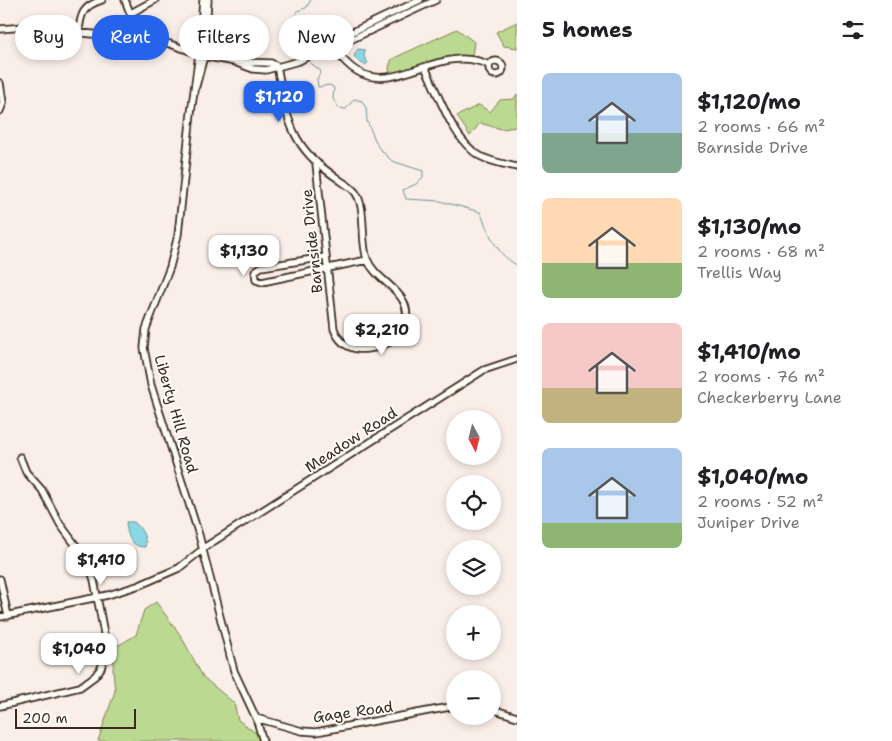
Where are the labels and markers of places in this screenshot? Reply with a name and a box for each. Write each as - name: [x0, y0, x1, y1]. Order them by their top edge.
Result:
- pin: $1,120: [238, 80, 320, 123]
- pin: $1,130: [203, 234, 285, 277]
- pin: $2,210: [341, 314, 423, 356]
- pin: $1,410: [60, 544, 142, 586]
- pin: $1,040: [38, 632, 120, 675]

